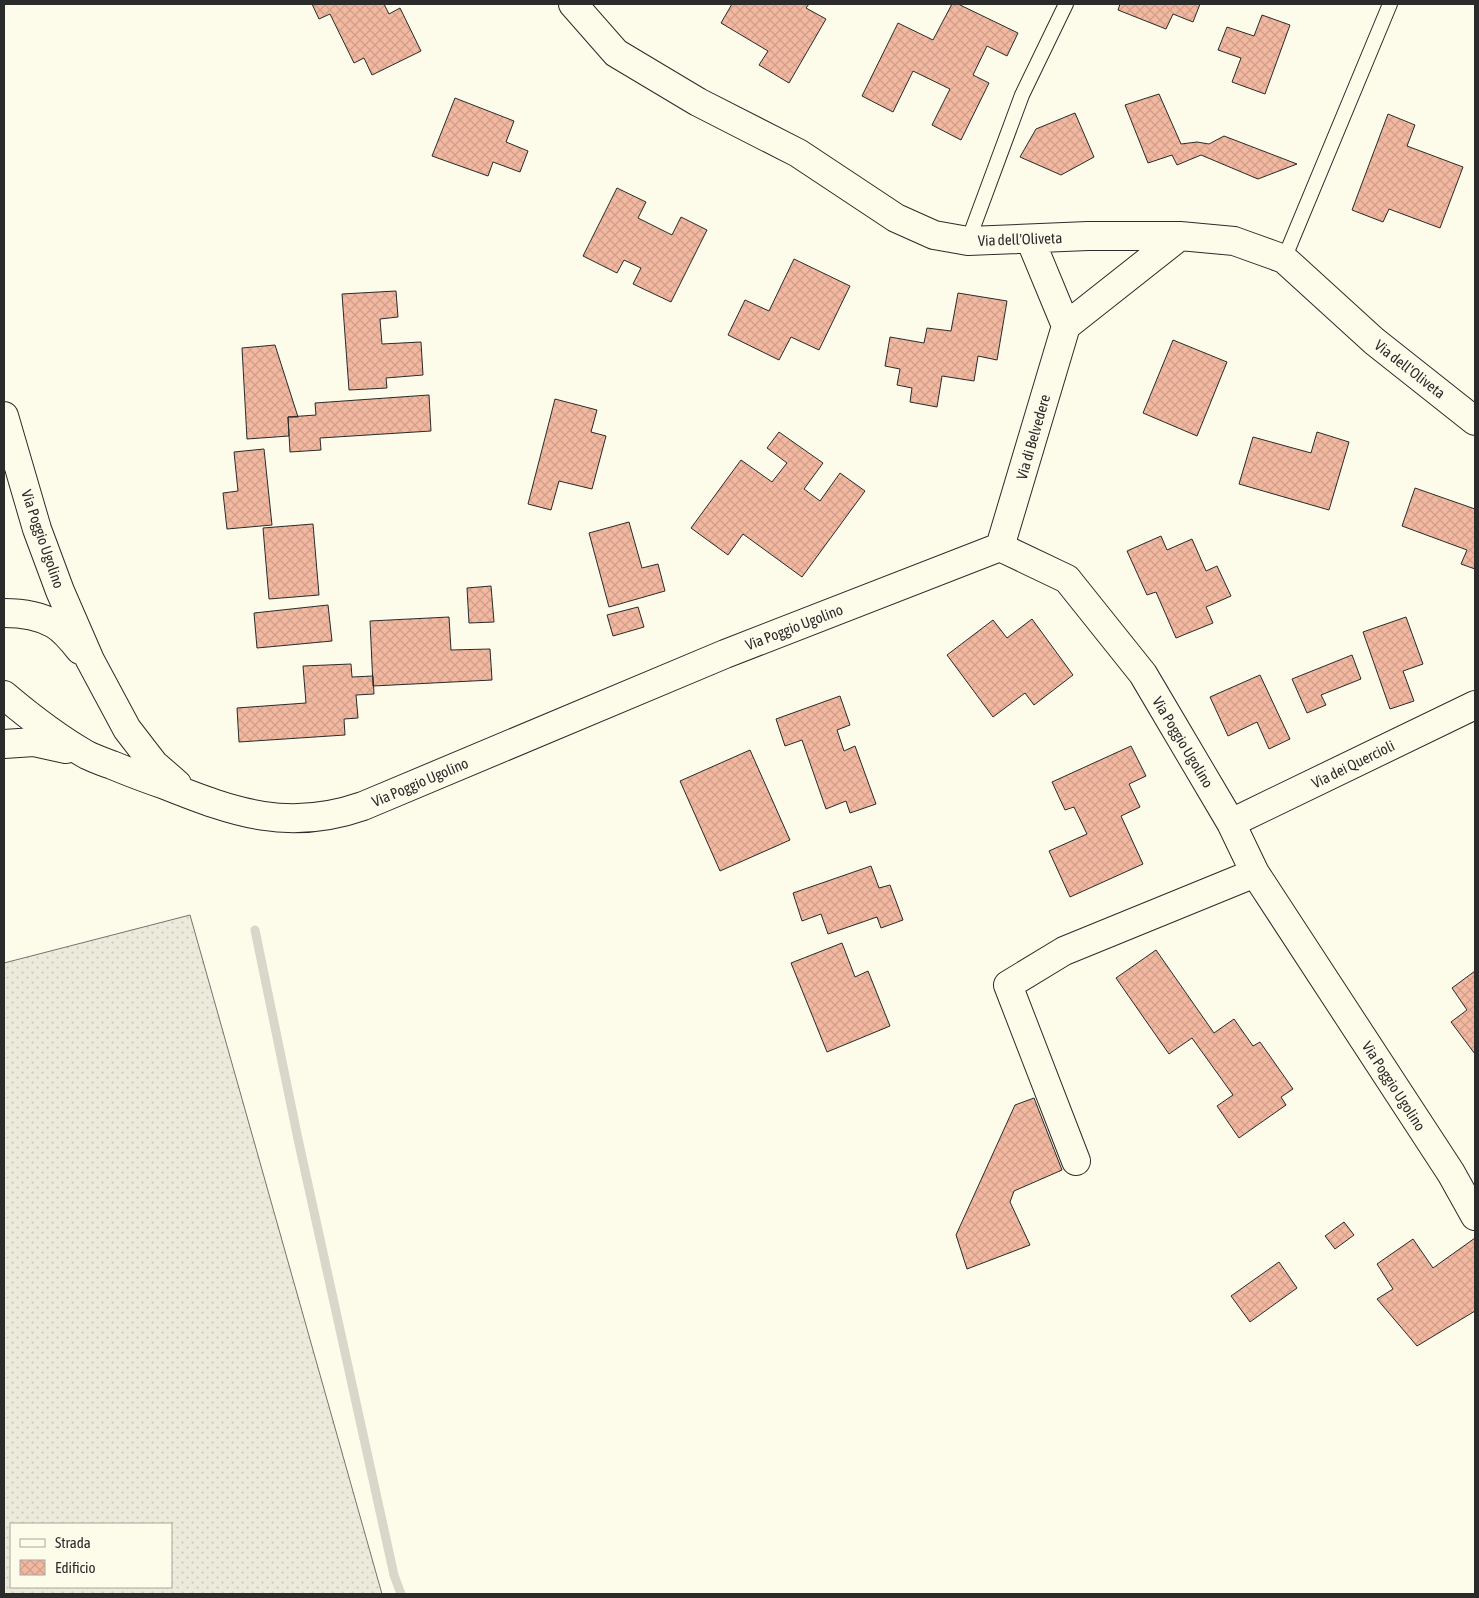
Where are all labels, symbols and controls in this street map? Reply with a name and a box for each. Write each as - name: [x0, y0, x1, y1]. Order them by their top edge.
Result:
- street label: Via dell'Oliveta: [977, 229, 1063, 249]
- street label: Via dell'Oliveta: [1371, 336, 1449, 402]
- street label: Via di Belvedere: [1013, 392, 1053, 482]
- street label: Via Poggio Ugolino: [18, 488, 68, 590]
- street label: Via Poggio Ugolino: [743, 601, 845, 653]
- street label: Via Poggio Ugolino: [1149, 693, 1217, 791]
- street label: Via dei Quercioli: [1309, 737, 1397, 791]
- street label: Via Poggio Ugolino: [369, 754, 471, 810]
- street label: Via Poggio Ugolino: [1359, 1038, 1429, 1134]
- legend: [10, 1523, 172, 1588]
- text: Strada: [55, 1534, 91, 1551]
- text: Edificio: [55, 1559, 96, 1576]

